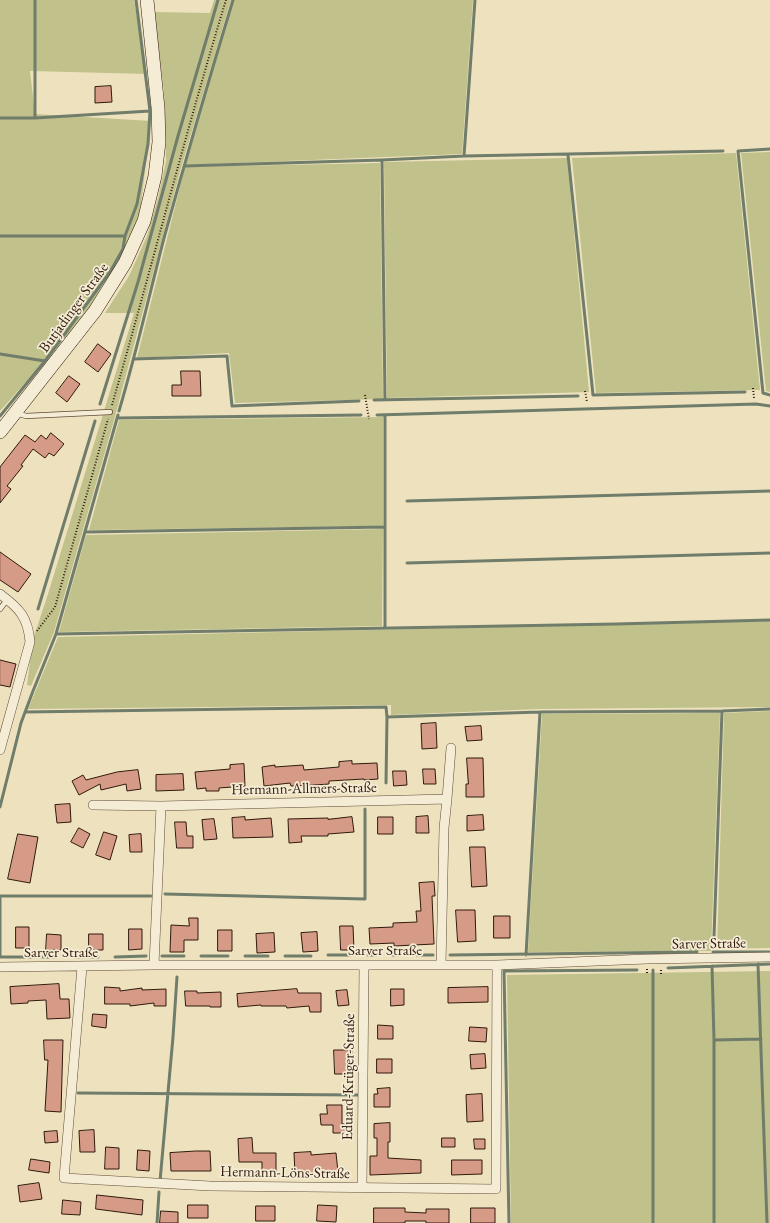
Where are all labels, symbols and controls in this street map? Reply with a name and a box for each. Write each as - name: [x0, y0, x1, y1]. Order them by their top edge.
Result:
- street label: Butjadinger Straße: [35, 260, 113, 356]
- street label: Hermann-Allmers-Straße: [231, 779, 377, 799]
- street label: Sarver Straße: [672, 934, 746, 954]
- street label: Sarver Straße: [348, 942, 422, 960]
- street label: Sarver Straße: [24, 944, 98, 962]
- street label: Eduard-Krüger-Straße: [339, 1013, 359, 1141]
- street label: Hermann-Löns-Straße: [220, 1163, 350, 1183]

